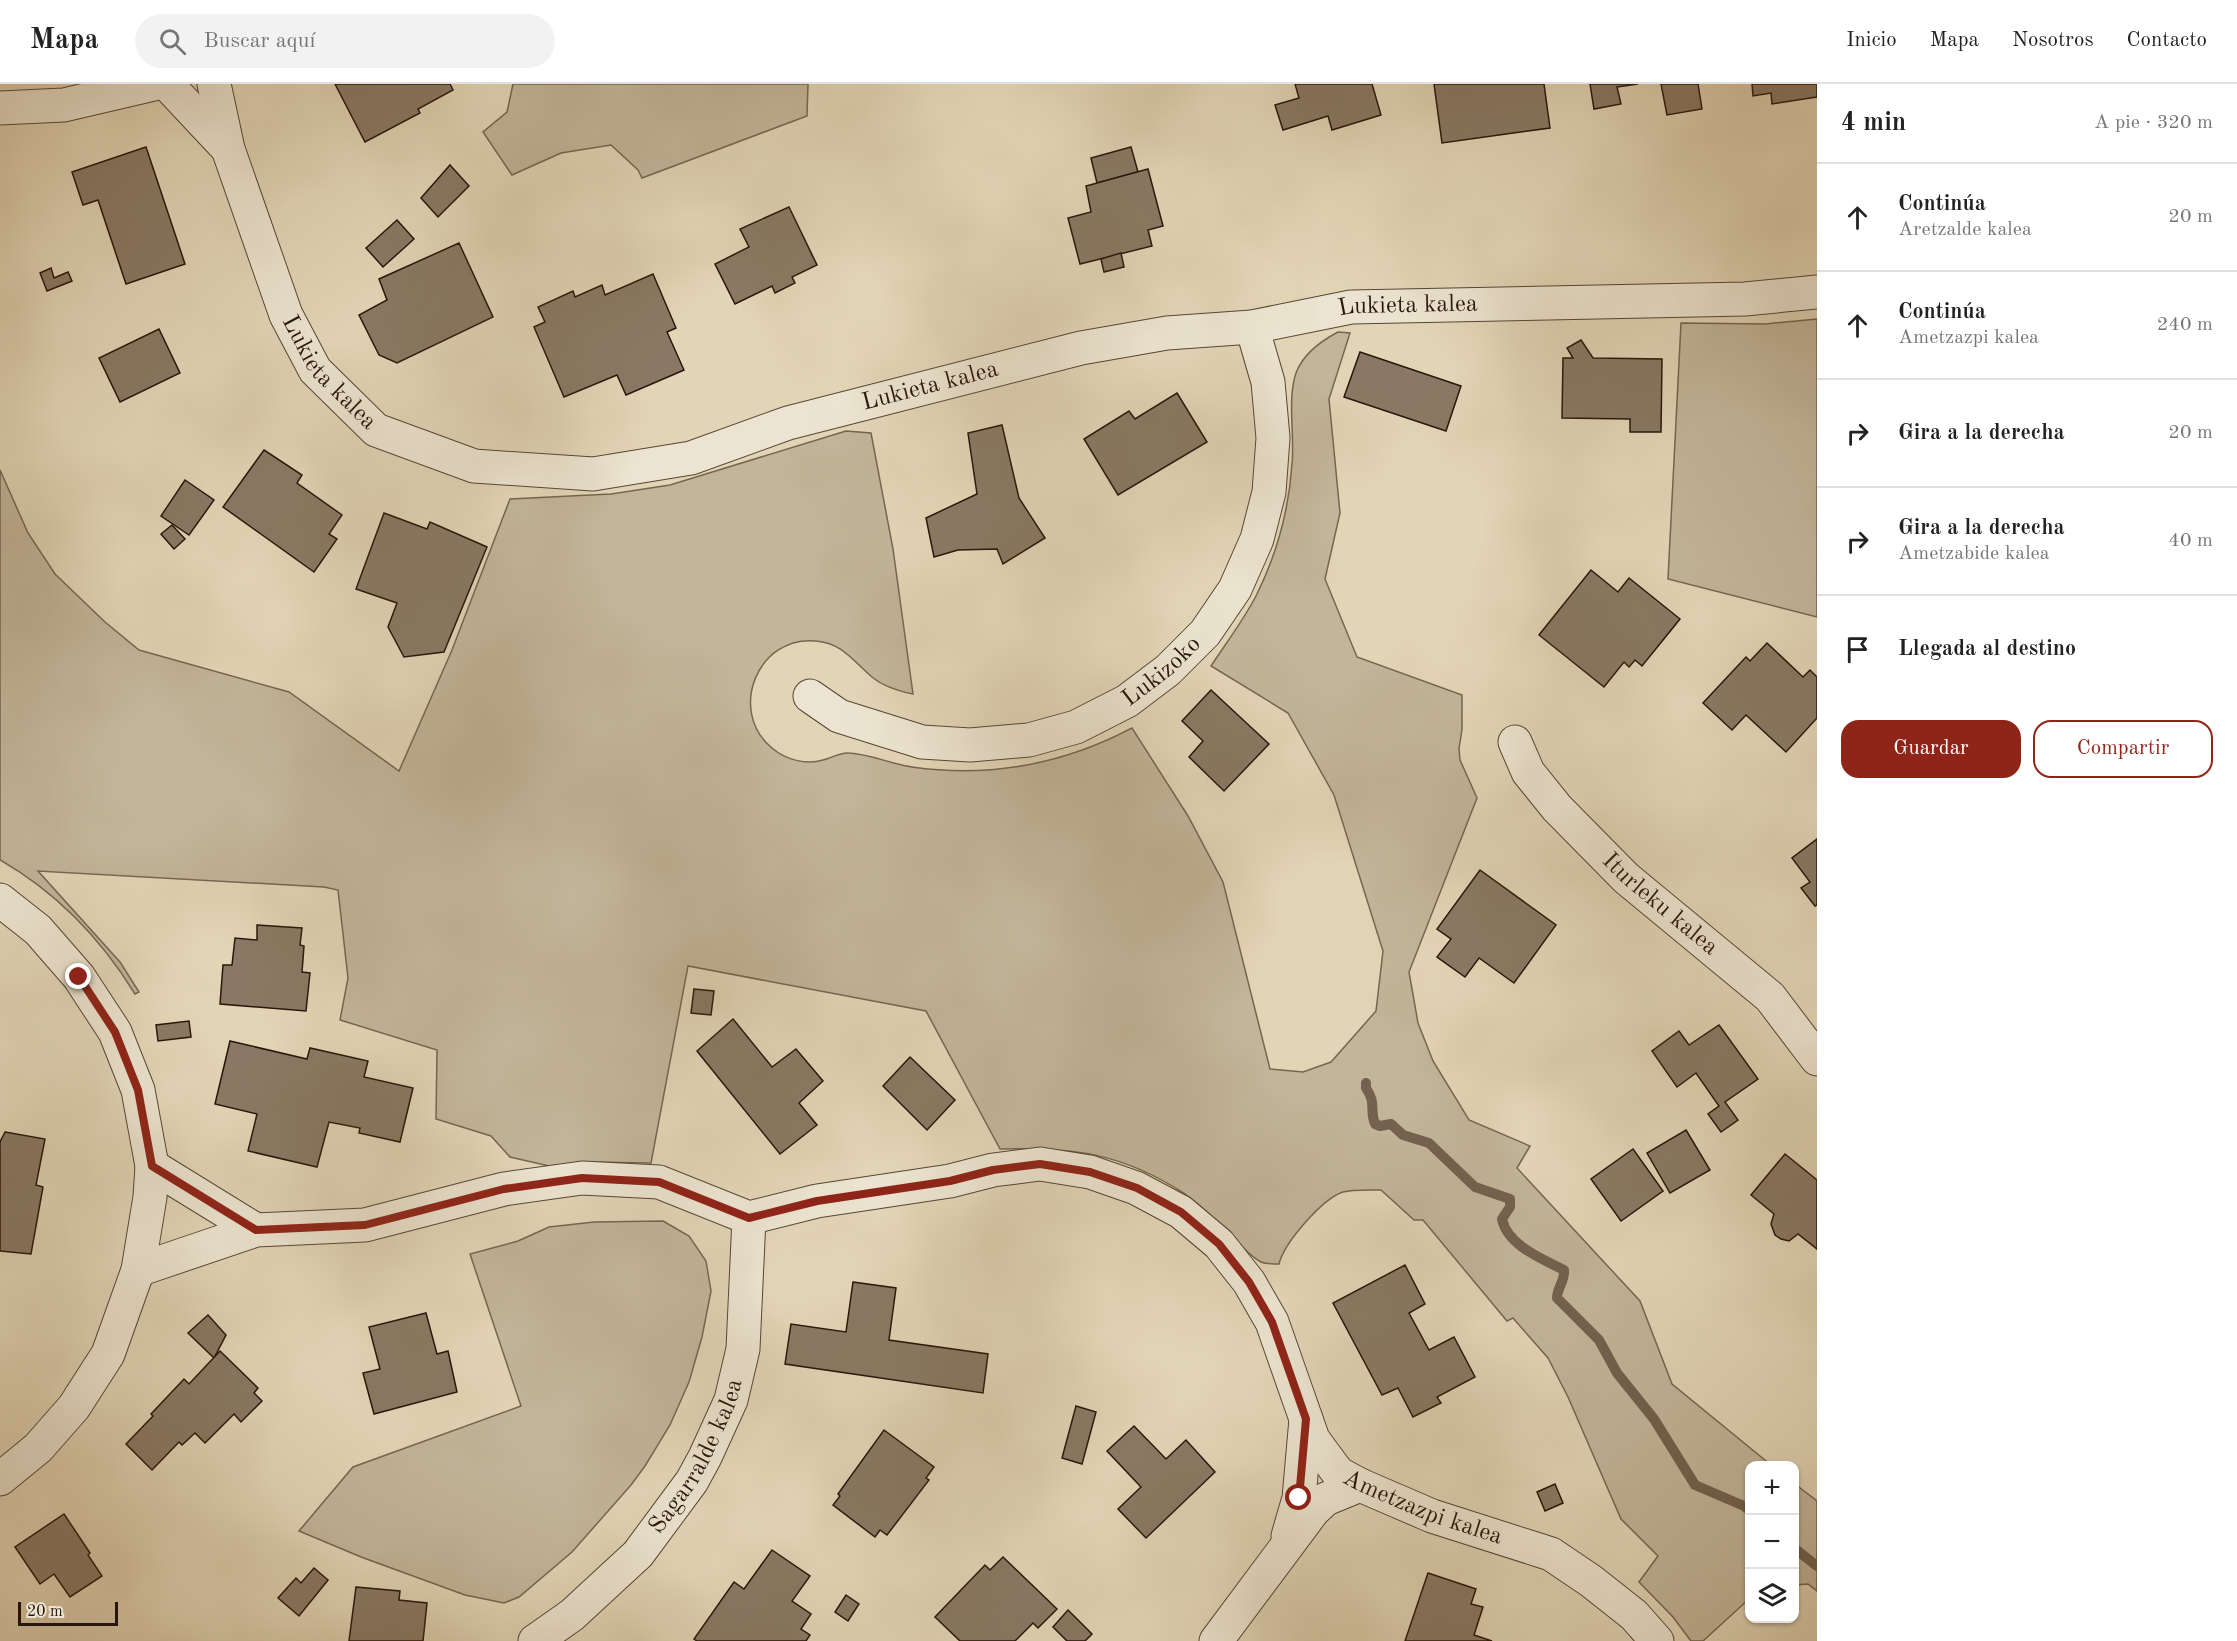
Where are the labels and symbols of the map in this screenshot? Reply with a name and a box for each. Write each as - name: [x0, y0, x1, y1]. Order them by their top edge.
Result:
- street label: Lukieta kalea: [1336, 292, 1478, 321]
- street label: Lukieta kalea: [277, 312, 381, 435]
- street label: Lukieta kalea: [860, 358, 1001, 416]
- street label: Lukizoko: [1118, 632, 1206, 712]
- street label: Iturleku kalea: [1597, 849, 1722, 960]
- route end: [65, 963, 91, 989]
- street label: Sagarralde kalea: [645, 1377, 748, 1539]
- street label: Ametzazpi kalea: [1339, 1466, 1505, 1550]
- route start: [1285, 1484, 1311, 1510]
- scale bar: [18, 1599, 118, 1626]

